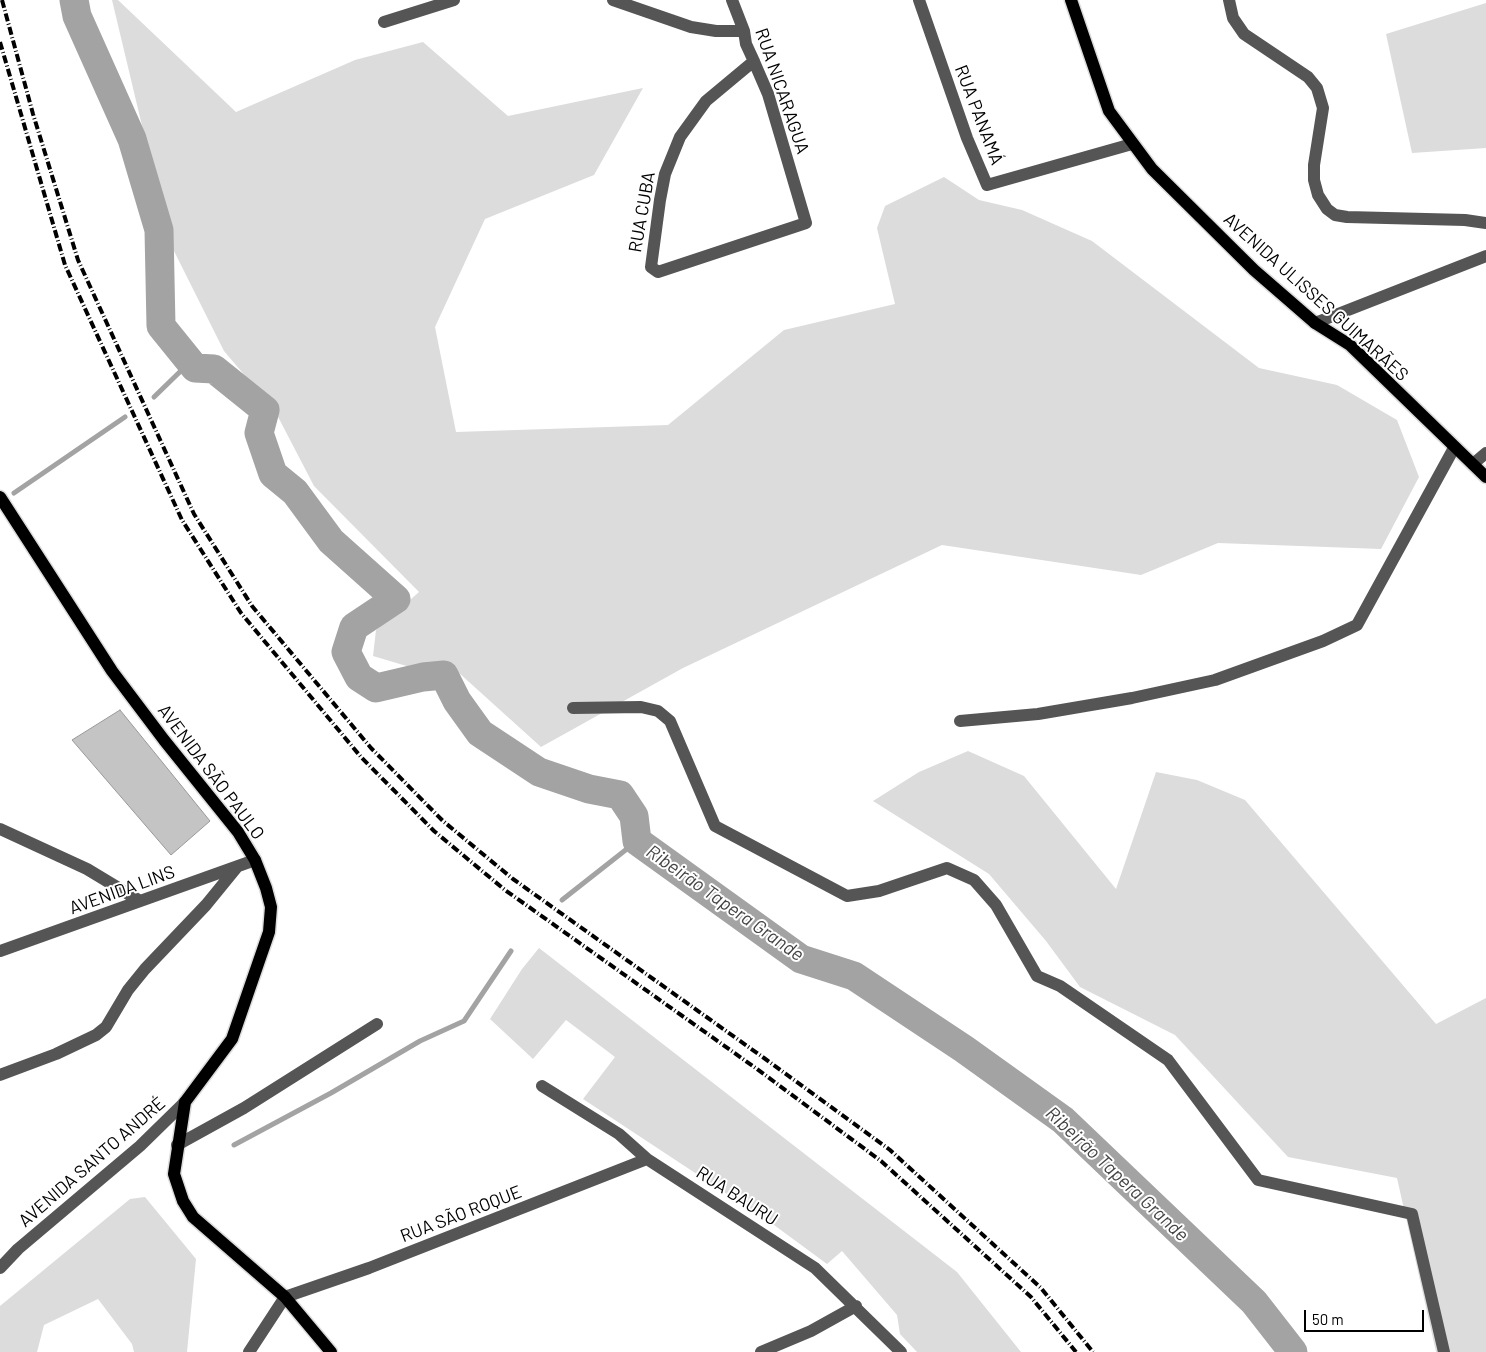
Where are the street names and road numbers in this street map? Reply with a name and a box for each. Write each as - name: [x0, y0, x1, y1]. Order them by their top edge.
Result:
- street label: RUA NICARAGUA: [750, 25, 814, 157]
- street label: RUA PANAMÁ: [950, 62, 1008, 168]
- street label: RUA CUBA: [624, 170, 660, 254]
- street label: AVENIDA ULISSES GUIMARÃES: [1219, 208, 1413, 386]
- street label: AVENIDA SÃO PAULO: [153, 700, 269, 844]
- street label: AVENIDA LINS: [66, 861, 178, 919]
- street label: AVENIDA SANTO ANDRÉ: [14, 1093, 170, 1231]
- street label: RUA BAURU: [692, 1162, 782, 1230]
- street label: RUA SÃO ROQUE: [397, 1181, 525, 1247]

